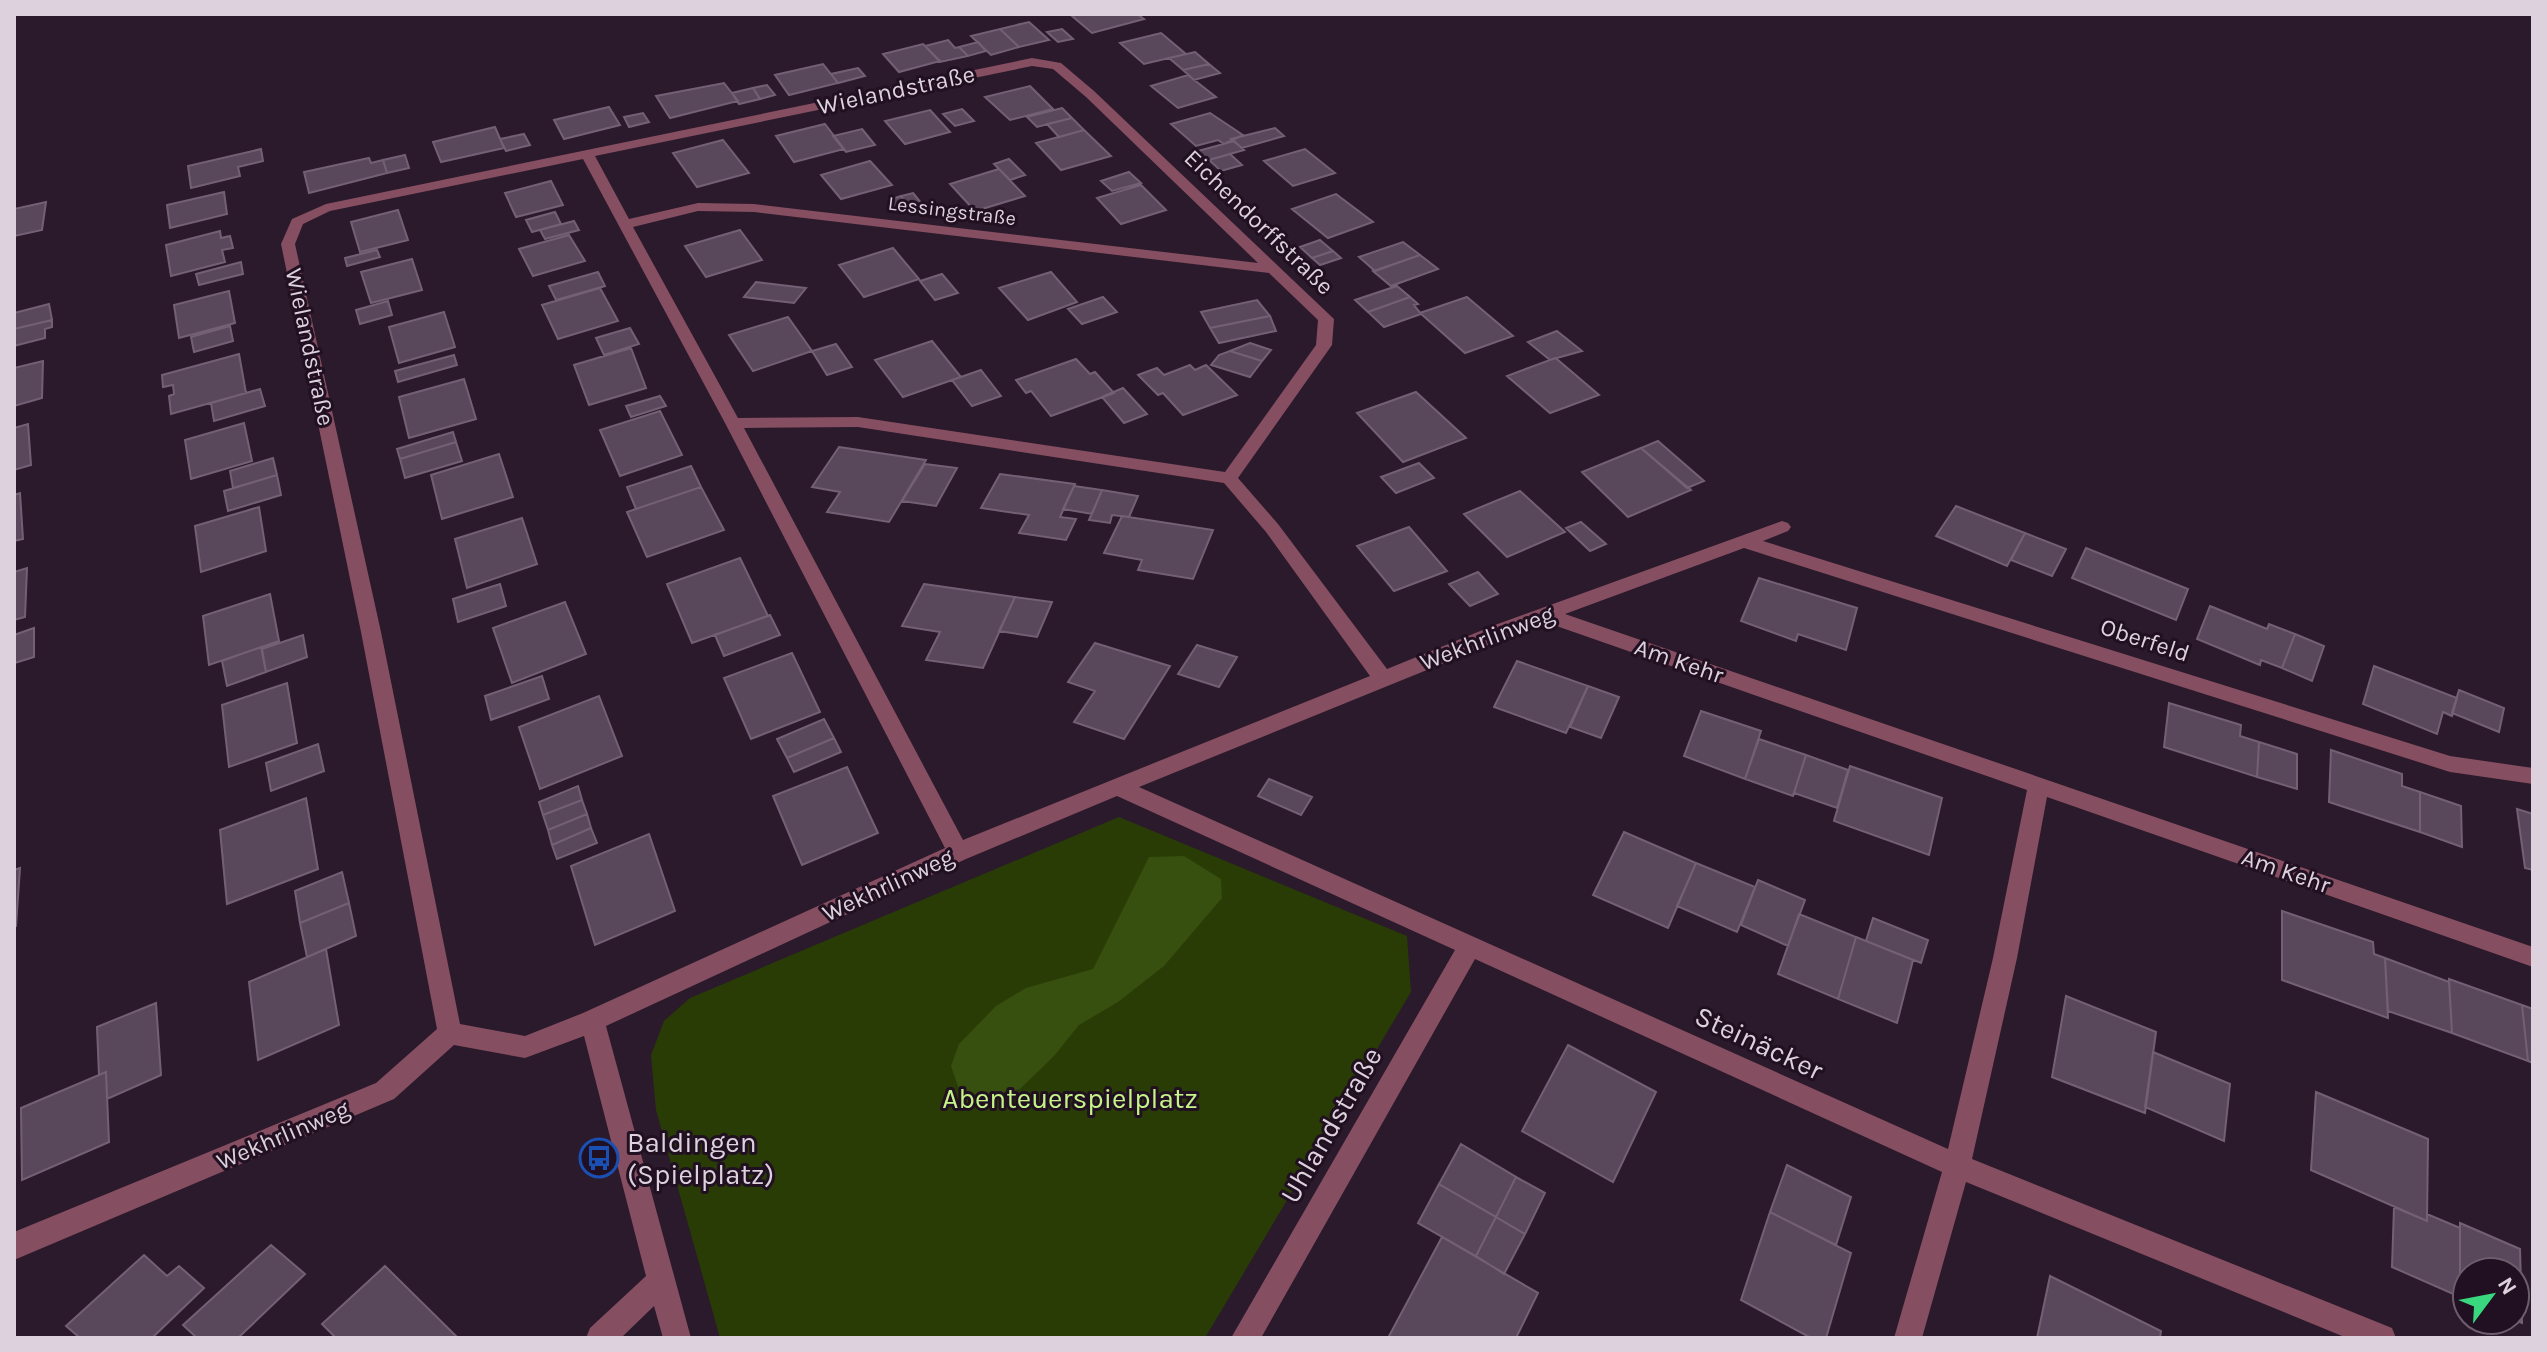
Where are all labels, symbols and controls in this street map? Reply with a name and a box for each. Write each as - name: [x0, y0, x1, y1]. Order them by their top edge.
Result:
- street label: Wielandstraße: [815, 60, 977, 120]
- street label: Eichendorffstraße: [1179, 144, 1339, 300]
- street label: Lessingstraße: [887, 192, 1017, 230]
- street label: Wielandstraße: [280, 266, 340, 428]
- street label: Wekhrlinweg: [1416, 599, 1558, 676]
- street label: Oberfeld: [2097, 612, 2193, 668]
- street label: Am Kehr: [1631, 633, 1727, 689]
- street label: Wekhrlinweg: [818, 842, 958, 928]
- street label: Am Kehr: [2238, 843, 2334, 899]
- street label: Steinäcker: [1690, 999, 1829, 1087]
- street label: Uhlandstraße: [1273, 1041, 1389, 1209]
- park label: Abenteuerspielplatz: [942, 1082, 1198, 1115]
- street label: Wekhrlinweg: [212, 1094, 354, 1175]
- place label: Baldingen (Spielplatz): [627, 1126, 774, 1191]
- bus stop icon: Baldingen (Spielplatz): [578, 1137, 620, 1179]
- north arrow: [2451, 1256, 2531, 1336]
- text: N: [2492, 1272, 2522, 1300]

